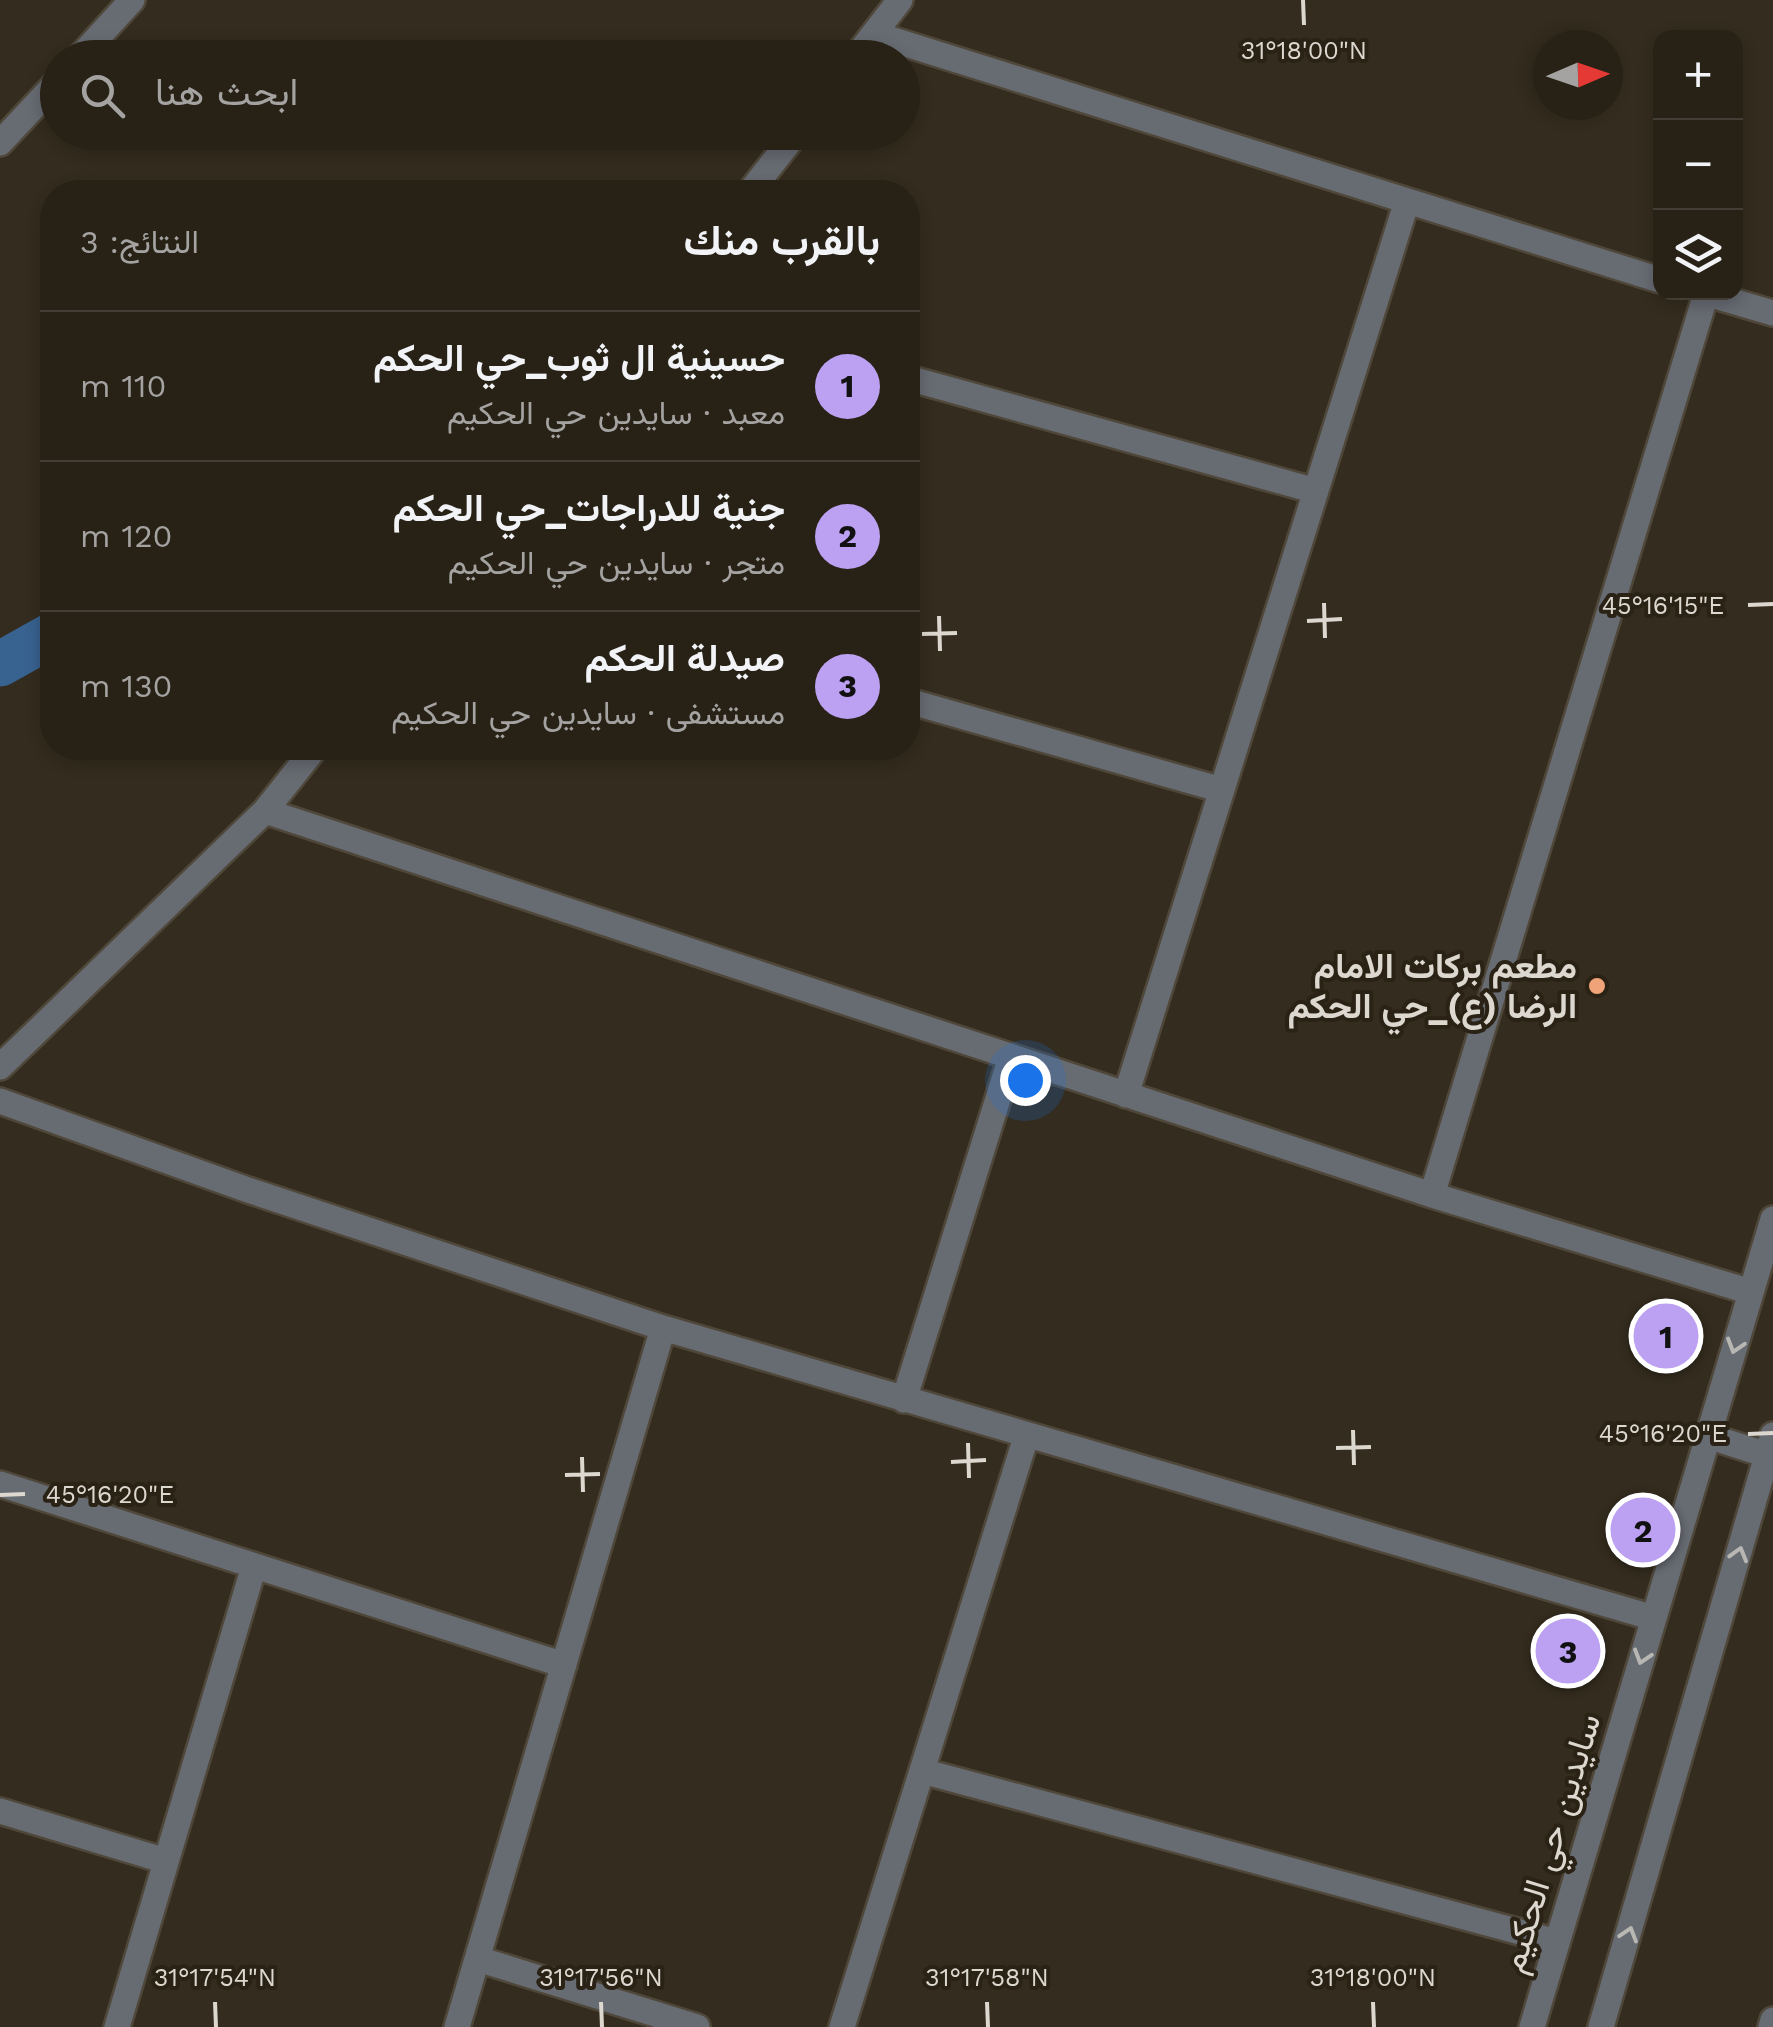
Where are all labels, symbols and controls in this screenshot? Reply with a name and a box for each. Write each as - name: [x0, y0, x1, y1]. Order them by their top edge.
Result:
- north arrow: [1533, 30, 1623, 120]
- map controls: [1653, 30, 1743, 300]
- button: +: [1653, 30, 1743, 120]
- text: 31°18'00"N: [1241, 36, 1367, 65]
- search box: [40, 40, 920, 150]
- icon: search: [75, 68, 130, 123]
- text: ابحث هنا: [155, 70, 298, 114]
- button: −: [1653, 120, 1743, 210]
- button: layers: [1653, 210, 1743, 300]
- text: بالقرب منك: [684, 216, 880, 265]
- text: النتائج: 3: [80, 223, 199, 261]
- text: حسينية ال ثوب_حي الحكم: [373, 336, 785, 380]
- text: 110 m: [80, 367, 166, 405]
- text: 1: [841, 367, 854, 405]
- text: معبد · سايدين حي الحكيم: [447, 394, 785, 432]
- text: جنية للدراجات_حي الحكم: [393, 486, 785, 530]
- text: 120 m: [80, 517, 172, 555]
- text: 2: [838, 517, 857, 555]
- text: متجر · سايدين حي الحكيم: [448, 544, 785, 582]
- text: 45°16'15"E: [1602, 591, 1724, 620]
- text: صيدلة الحكم: [585, 636, 785, 680]
- text: 130 m: [80, 667, 172, 705]
- text: 3: [838, 667, 857, 705]
- text: مستشفى · سايدين حي الحكيم: [391, 694, 785, 732]
- place label: مطعم بركات الامام الرضا (ع)_حي الحكم: [1288, 945, 1577, 1035]
- marker: مطعم بركات الامام الرضا (ع)_حي الحكم: [1586, 975, 1608, 997]
- your location: [1000, 1055, 1051, 1106]
- pin: 1: [1634, 1298, 1698, 1374]
- one-way arrow: [1726, 1337, 1747, 1354]
- text: 45°16'20"E: [1599, 1419, 1727, 1448]
- text: 45°16'20"E: [46, 1480, 174, 1509]
- pin: 2: [1610, 1492, 1676, 1568]
- one-way arrow: [1727, 1547, 1748, 1564]
- pin: 3: [1536, 1614, 1600, 1688]
- one-way arrow: [1633, 1648, 1654, 1665]
- street label: سايدين حي الحكيم: [1491, 1708, 1617, 1980]
- one-way arrow: [1618, 1926, 1638, 1943]
- text: 31°17'54"N: [154, 1963, 276, 1992]
- text: 31°17'56"N: [539, 1963, 663, 1992]
- text: 31°17'58"N: [925, 1963, 1049, 1992]
- text: 31°18'00"N: [1310, 1963, 1436, 1992]

